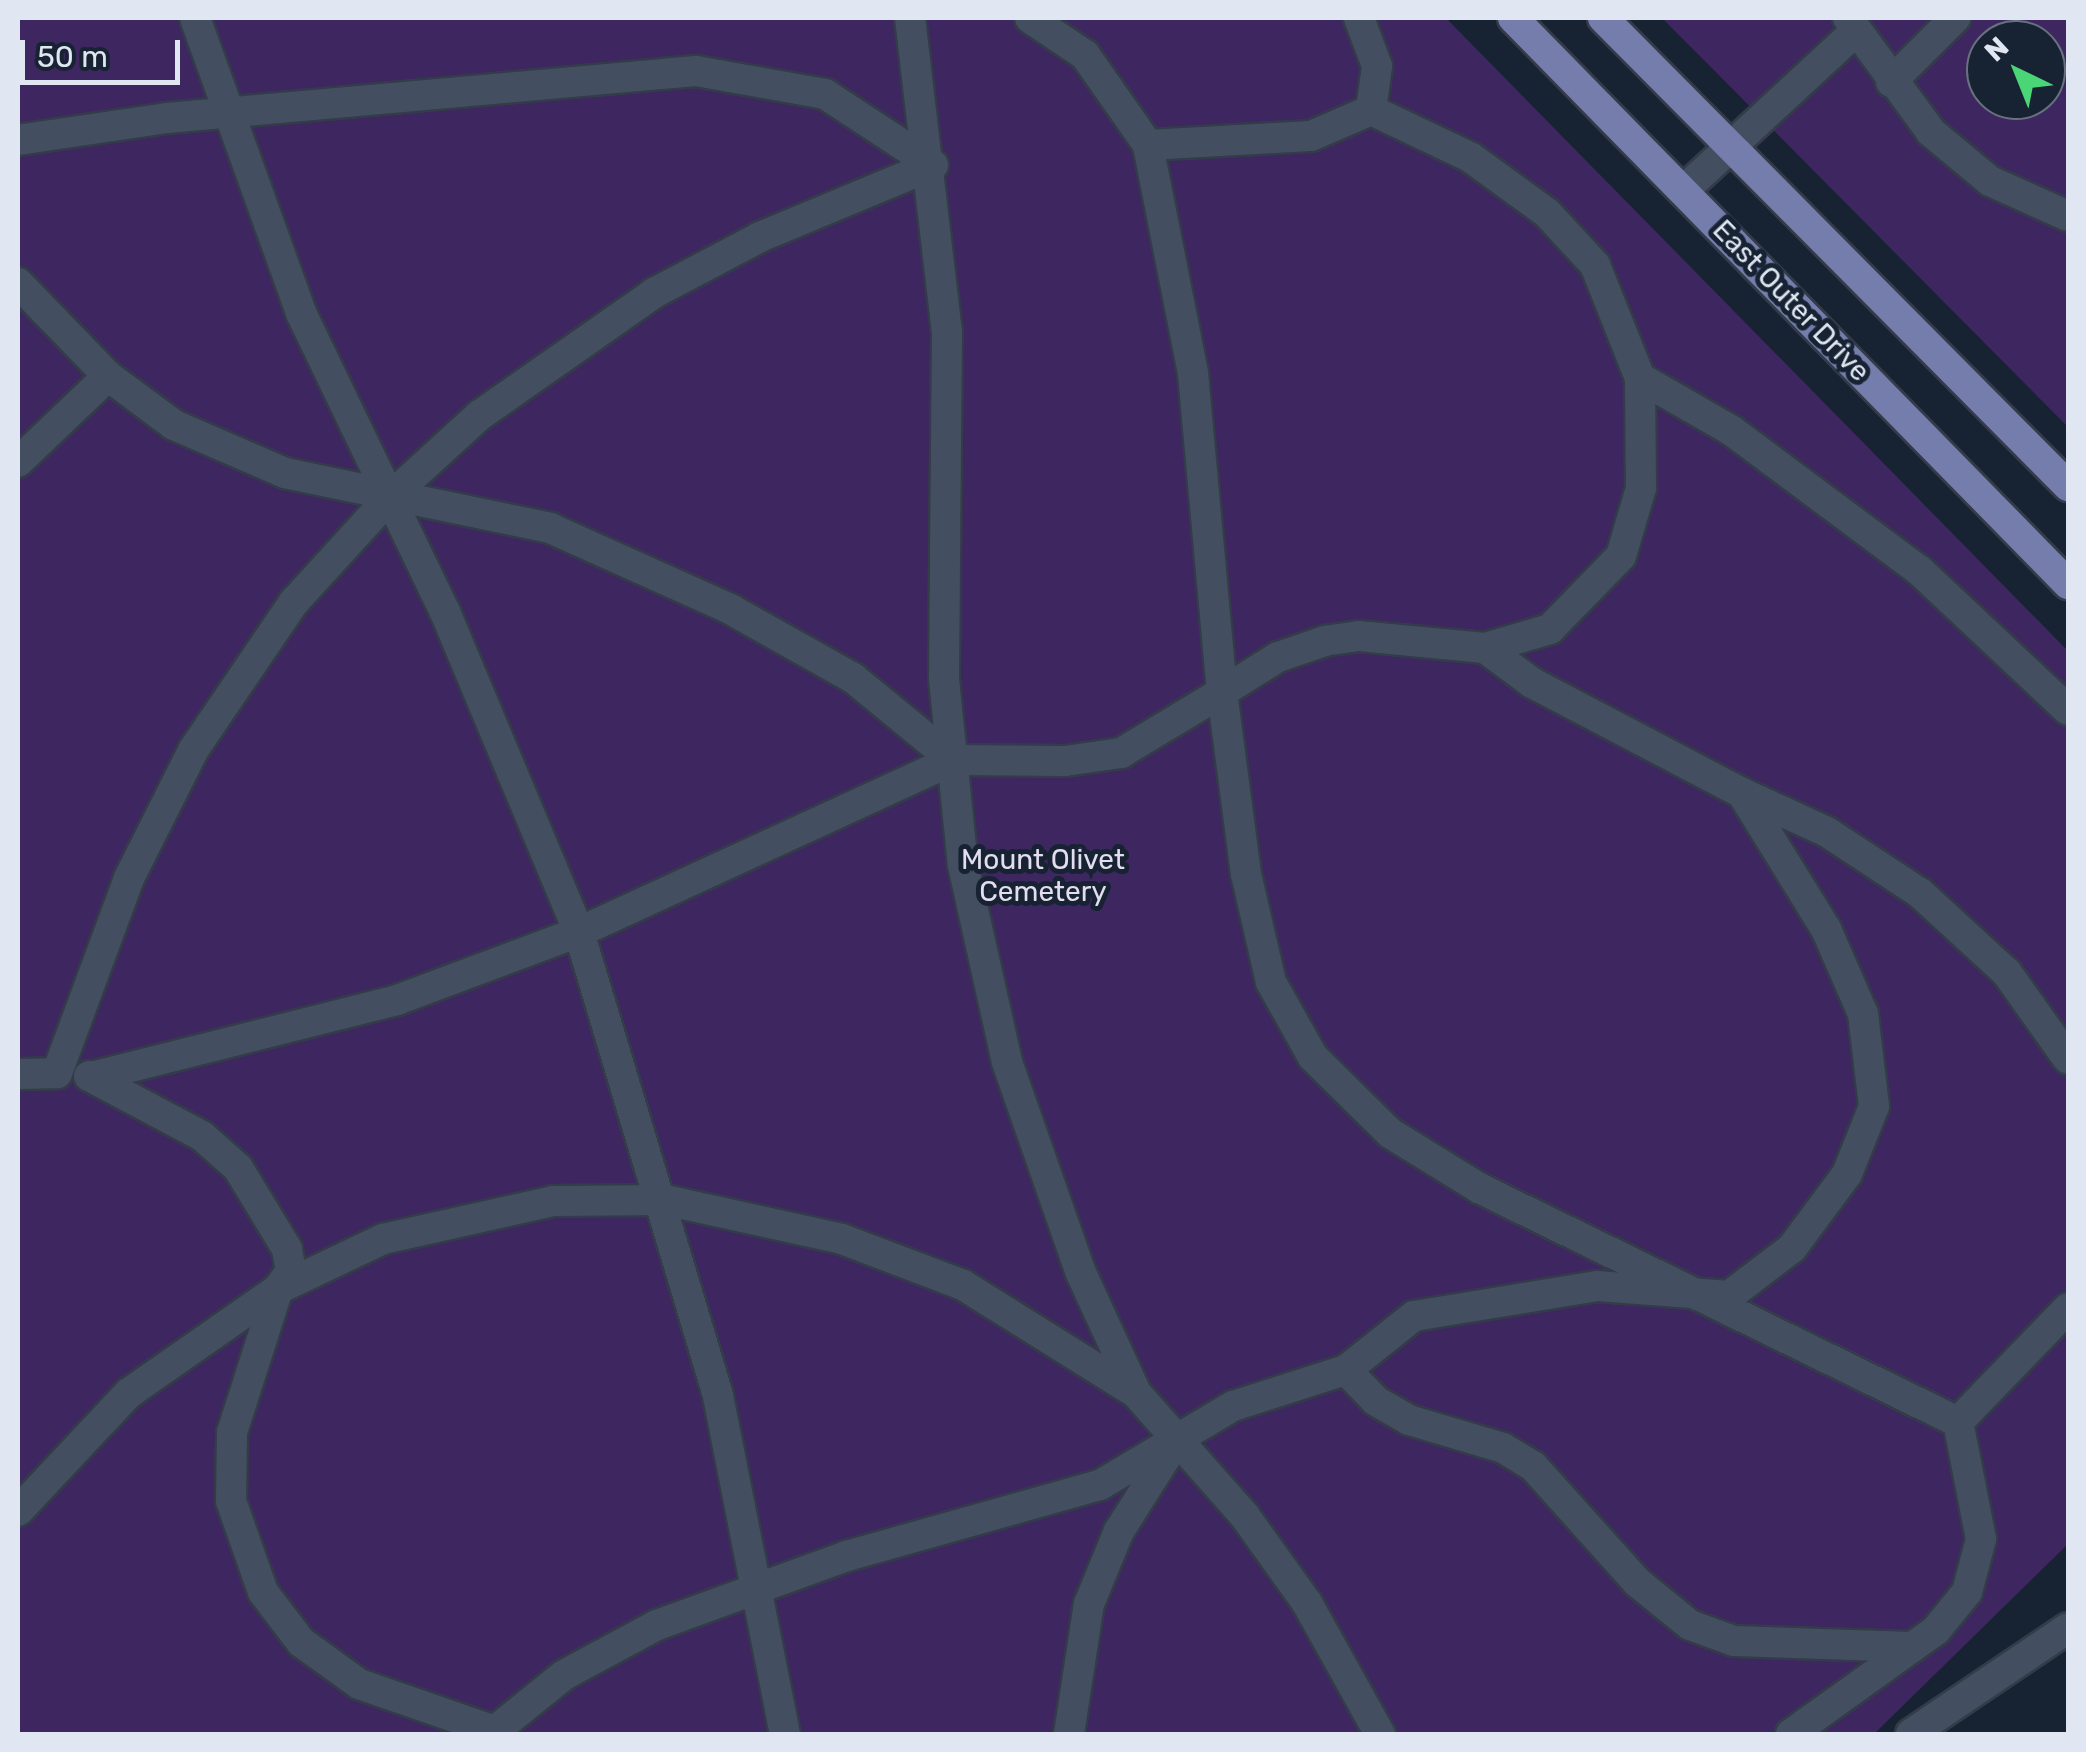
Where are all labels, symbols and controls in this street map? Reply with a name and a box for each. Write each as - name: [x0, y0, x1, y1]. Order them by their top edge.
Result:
- scale bar: [25, 20, 185, 82]
- north arrow: [1966, 20, 2066, 120]
- text: N: [1978, 30, 2015, 68]
- text: 50 m: [37, 39, 108, 75]
- street label: East Outer Drive: [1705, 213, 1877, 389]
- park label: Mount Olivet Cemetery: [961, 843, 1125, 909]

